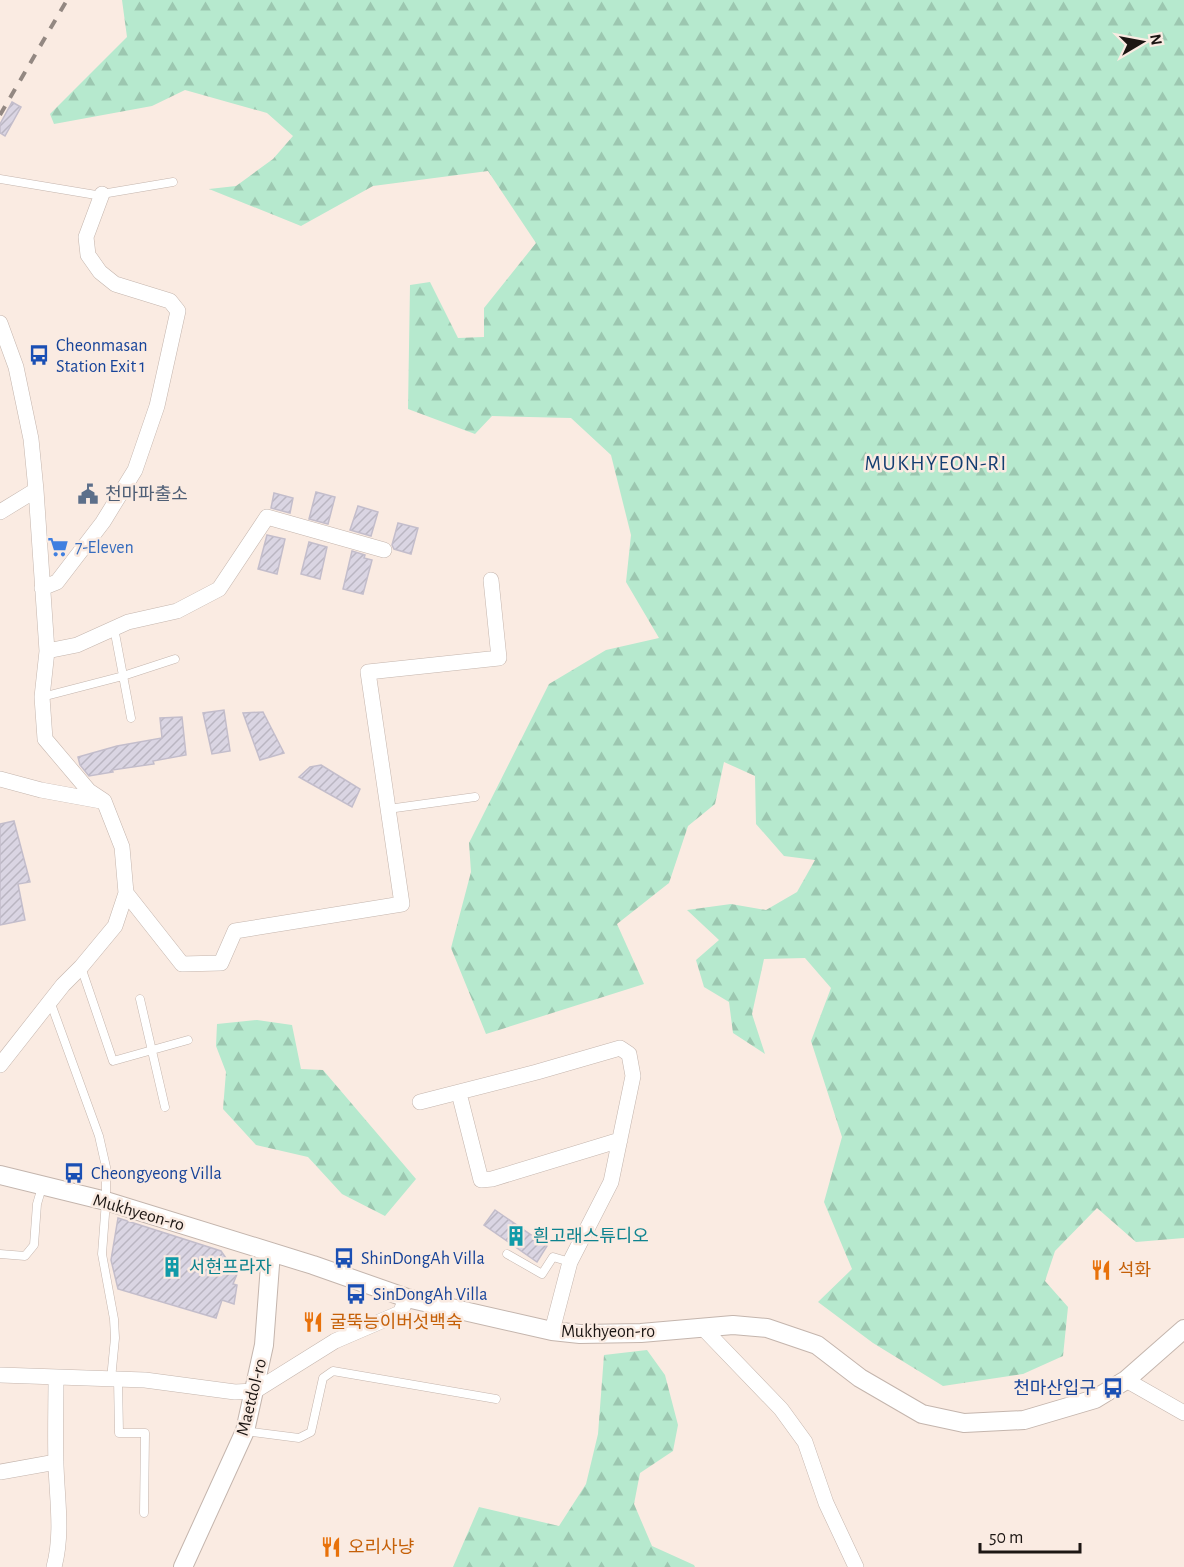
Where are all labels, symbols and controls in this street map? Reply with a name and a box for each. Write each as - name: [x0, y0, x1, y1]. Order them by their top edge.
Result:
- north arrow: [1112, 12, 1172, 72]
- text: N: [1147, 33, 1165, 46]
- place label: Cheonmasan Station Exit 1: [56, 337, 148, 376]
- bus stop icon: Cheonmasan Station Exit 1: [27, 343, 51, 367]
- district label: MUKHYEON-RI: [864, 453, 1008, 474]
- public building icon: 천마파출소: [76, 482, 100, 506]
- place label: 천마파출소: [105, 485, 188, 504]
- supermarket icon: 7-Eleven: [46, 535, 70, 559]
- place label: 7-Eleven: [75, 539, 134, 557]
- bus stop icon: Cheongyeong Villa: [62, 1161, 86, 1185]
- place label: Cheongyeong Villa: [91, 1165, 222, 1183]
- street label: Mukhyeon-ro: [91, 1191, 187, 1235]
- building icon: 흰고래스튜디오: [504, 1224, 528, 1248]
- place label: 흰고래스튜디오: [533, 1226, 649, 1246]
- bus stop icon: ShinDongAh Villa: [332, 1246, 356, 1270]
- place label: ShinDongAh Villa: [361, 1250, 485, 1268]
- building icon: 서현프라자: [160, 1255, 184, 1279]
- place label: 서현프라자: [189, 1258, 272, 1277]
- restaurant icon: 석화: [1089, 1258, 1113, 1282]
- place label: 석화: [1118, 1261, 1151, 1280]
- bus stop icon: SinDongAh Villa: [344, 1282, 368, 1306]
- place label: SinDongAh Villa: [373, 1286, 488, 1304]
- restaurant icon: 굴뚝능이버섯백숙: [301, 1310, 325, 1334]
- place label: 굴뚝능이버섯백숙: [330, 1312, 462, 1332]
- street label: Mukhyeon-ro: [561, 1323, 655, 1341]
- street label: Maetdol-ro: [234, 1357, 270, 1438]
- bus stop icon: 천마산입구: [1101, 1376, 1125, 1400]
- place label: 천마산입구: [1013, 1379, 1096, 1398]
- scale bar: [980, 1516, 1080, 1554]
- text: 50 m: [989, 1529, 1023, 1547]
- restaurant icon: 오리사냥: [319, 1535, 343, 1559]
- place label: 오리사냥: [348, 1537, 414, 1557]

